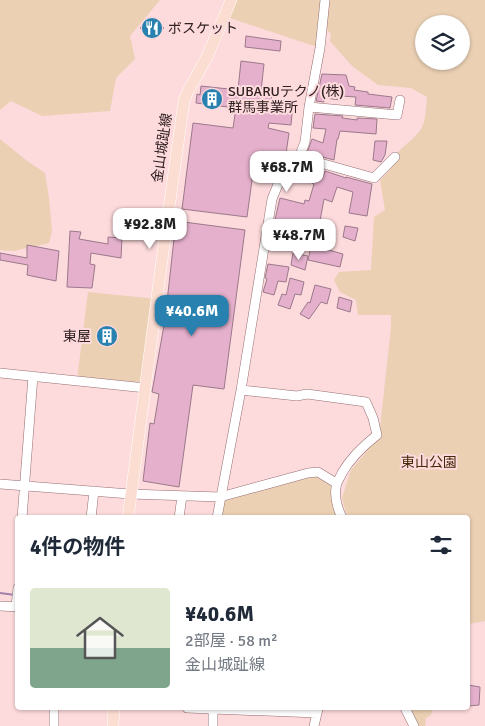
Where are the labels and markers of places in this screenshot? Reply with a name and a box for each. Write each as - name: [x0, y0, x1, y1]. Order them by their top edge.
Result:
- restaurant icon: ボスケット: [140, 16, 164, 40]
- place label: ボスケット: [168, 20, 238, 37]
- place label: SUBARUテクノ(株) 群馬事業所: [228, 83, 344, 116]
- building icon: SUBARUテクノ(株) 群馬事業所: [200, 87, 224, 111]
- pin: ¥68.7M: [246, 150, 328, 193]
- pin: ¥92.8M: [109, 208, 191, 250]
- pin: ¥48.7M: [258, 218, 340, 261]
- pin: ¥40.6M: [151, 294, 233, 337]
- building icon: 東屋: [95, 324, 119, 348]
- place label: 東屋: [63, 328, 91, 345]

